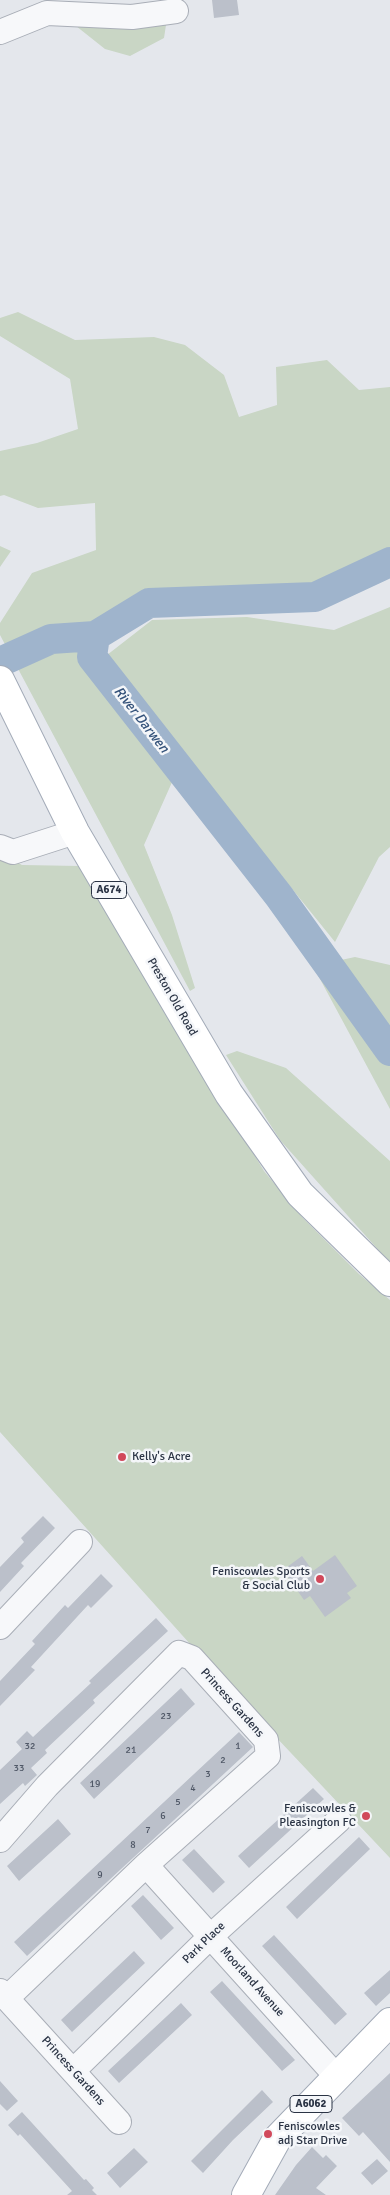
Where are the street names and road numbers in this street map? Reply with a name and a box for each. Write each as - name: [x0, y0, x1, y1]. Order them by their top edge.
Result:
- road number: A674: [92, 882, 126, 898]
- street label: Preston Old Road: [144, 955, 200, 1039]
- street label: Princess Gardens: [197, 1665, 267, 1741]
- street label: Park Place: [180, 1919, 228, 1967]
- street label: Moorland Avenue: [217, 1944, 287, 2020]
- street label: Princess Gardens: [38, 2033, 108, 2109]
- road number: A6062: [290, 2096, 332, 2112]

